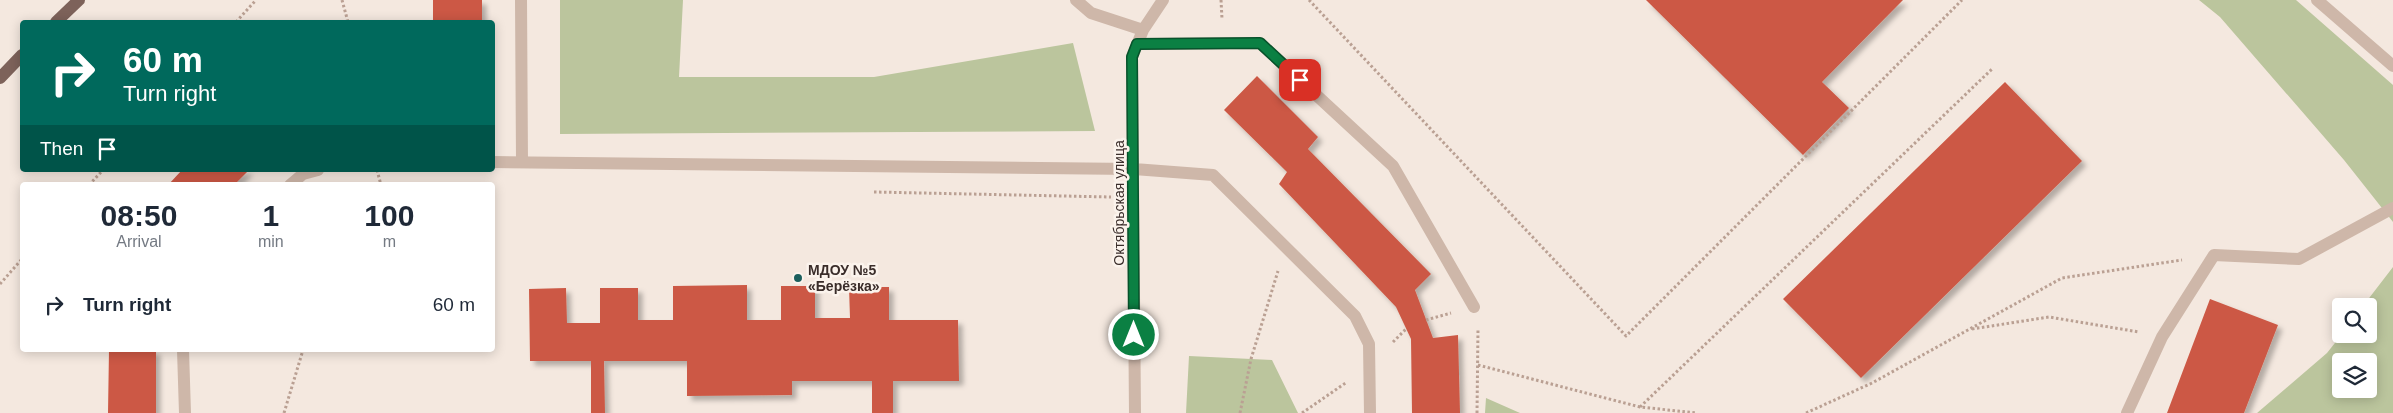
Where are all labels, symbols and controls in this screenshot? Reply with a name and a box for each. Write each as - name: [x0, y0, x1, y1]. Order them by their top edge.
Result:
- icon: right: [40, 40, 105, 105]
- text: 60 m: [123, 40, 203, 79]
- pin: [1279, 59, 1321, 101]
- icon: arrive: [1286, 66, 1314, 94]
- text: Turn right: [123, 81, 216, 106]
- icon: arrive: [93, 135, 121, 163]
- text: Then: [40, 138, 83, 159]
- street label: Октябрьская улица: [1111, 140, 1127, 266]
- text: 08:50: [101, 199, 177, 232]
- text: 1: [262, 199, 279, 232]
- text: 100: [364, 199, 414, 232]
- text: Arrival: [116, 233, 162, 250]
- text: min: [258, 233, 284, 250]
- text: m: [383, 233, 396, 250]
- place label: МДОУ №5 «Берёзка»: [808, 262, 880, 294]
- marker: МДОУ №5 «Берёзка»: [792, 272, 804, 284]
- icon: right: [40, 291, 68, 319]
- text: Turn right: [83, 294, 171, 315]
- text: 60 m: [433, 294, 475, 315]
- map controls: [2332, 298, 2377, 398]
- button: search: [2332, 298, 2377, 343]
- position arrow: [1107, 308, 1159, 360]
- button: layers: [2332, 353, 2377, 398]

